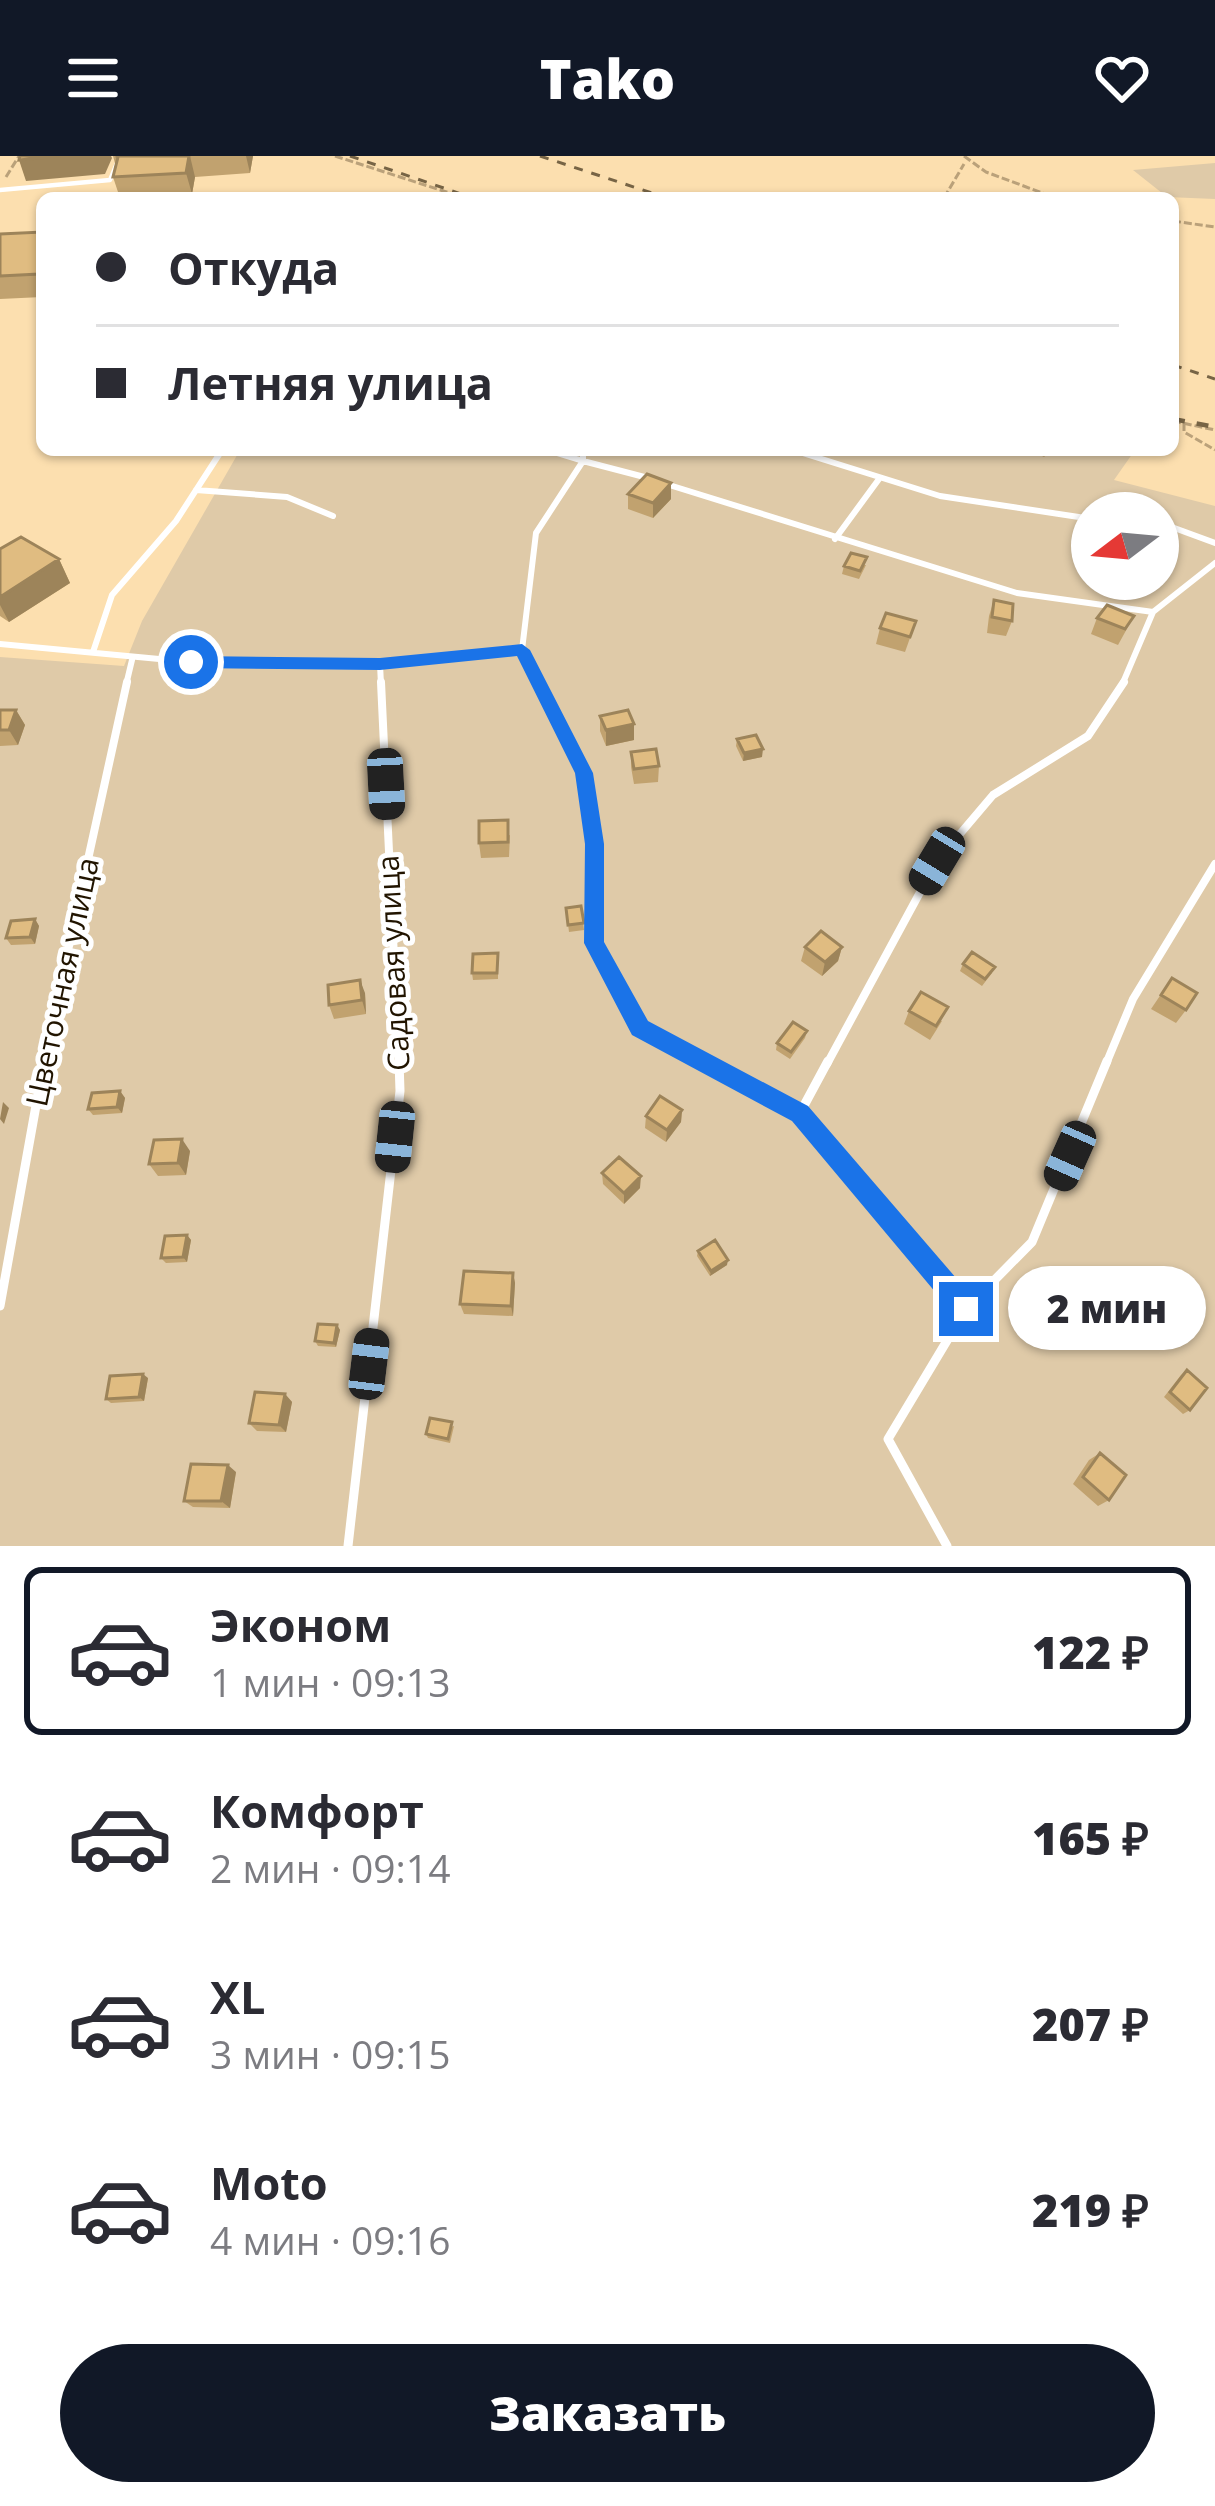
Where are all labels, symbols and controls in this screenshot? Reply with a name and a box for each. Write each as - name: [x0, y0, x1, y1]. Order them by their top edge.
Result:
- text: Tako: [540, 41, 675, 115]
- icon: menu: [60, 45, 126, 111]
- icon: heart: [1089, 45, 1155, 111]
- text: Откуда: [168, 237, 339, 298]
- text: Летняя улица: [168, 352, 493, 413]
- north arrow: [1071, 492, 1179, 600]
- map controls: [1071, 492, 1179, 600]
- route start: [164, 635, 218, 689]
- car: [366, 747, 406, 821]
- car: [903, 821, 971, 901]
- street label: Цветочная улица: [15, 854, 108, 1110]
- street label: Садовая улица: [366, 854, 419, 1072]
- car: [373, 1099, 417, 1175]
- car: [1039, 1116, 1101, 1196]
- callout: 2 мин: [1008, 1267, 1206, 1351]
- text: 2 мин: [1047, 1281, 1167, 1334]
- route end: [939, 1282, 993, 1336]
- car: [347, 1326, 391, 1402]
- text: Эконом: [210, 1594, 391, 1655]
- icon: car: [66, 1597, 174, 1705]
- text: 122 ₽: [1032, 1621, 1149, 1682]
- text: 1 мин · 09:13: [210, 1655, 450, 1708]
- text: Комфорт: [210, 1780, 424, 1841]
- icon: car: [66, 1783, 174, 1891]
- text: 165 ₽: [1032, 1807, 1149, 1868]
- text: 2 мин · 09:14: [210, 1841, 450, 1894]
- text: XL: [210, 1966, 265, 2027]
- icon: car: [66, 1969, 174, 2077]
- text: 207 ₽: [1032, 1993, 1149, 2054]
- text: 3 мин · 09:15: [210, 2027, 450, 2080]
- text: Moto: [210, 2152, 328, 2213]
- icon: car: [66, 2155, 174, 2263]
- text: 219 ₽: [1032, 2179, 1149, 2240]
- text: 4 мин · 09:16: [210, 2213, 450, 2266]
- button: Заказать: [60, 2344, 1155, 2482]

